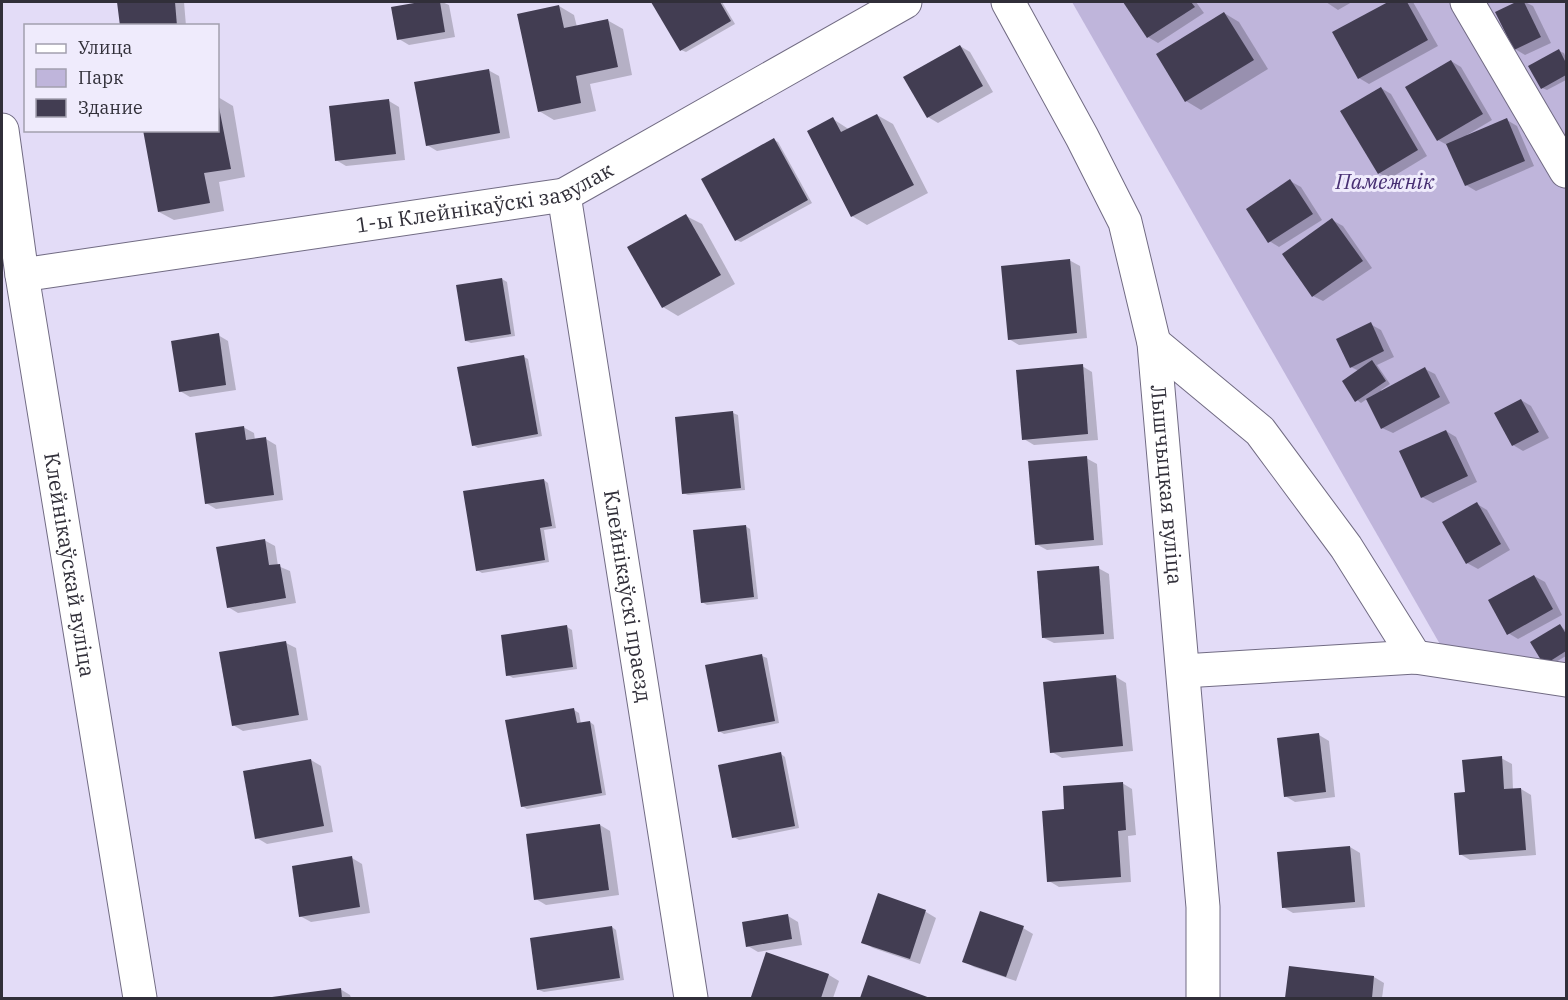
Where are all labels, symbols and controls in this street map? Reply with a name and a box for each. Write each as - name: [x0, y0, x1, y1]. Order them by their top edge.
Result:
- legend: [24, 24, 219, 132]
- text: Улица: [78, 36, 133, 59]
- text: Парк: [78, 66, 124, 89]
- text: Здание: [78, 96, 143, 119]
- street label: 1-ы Клейнікаўскі завулак: [354, 155, 618, 239]
- park label: Памежнік: [1335, 167, 1435, 195]
- street label: Лышчыцкая вуліца: [1145, 384, 1190, 586]
- street label: Клейнікаўскай вуліца: [38, 450, 102, 679]
- street label: Клейнікаўскі праезд: [598, 487, 659, 704]

